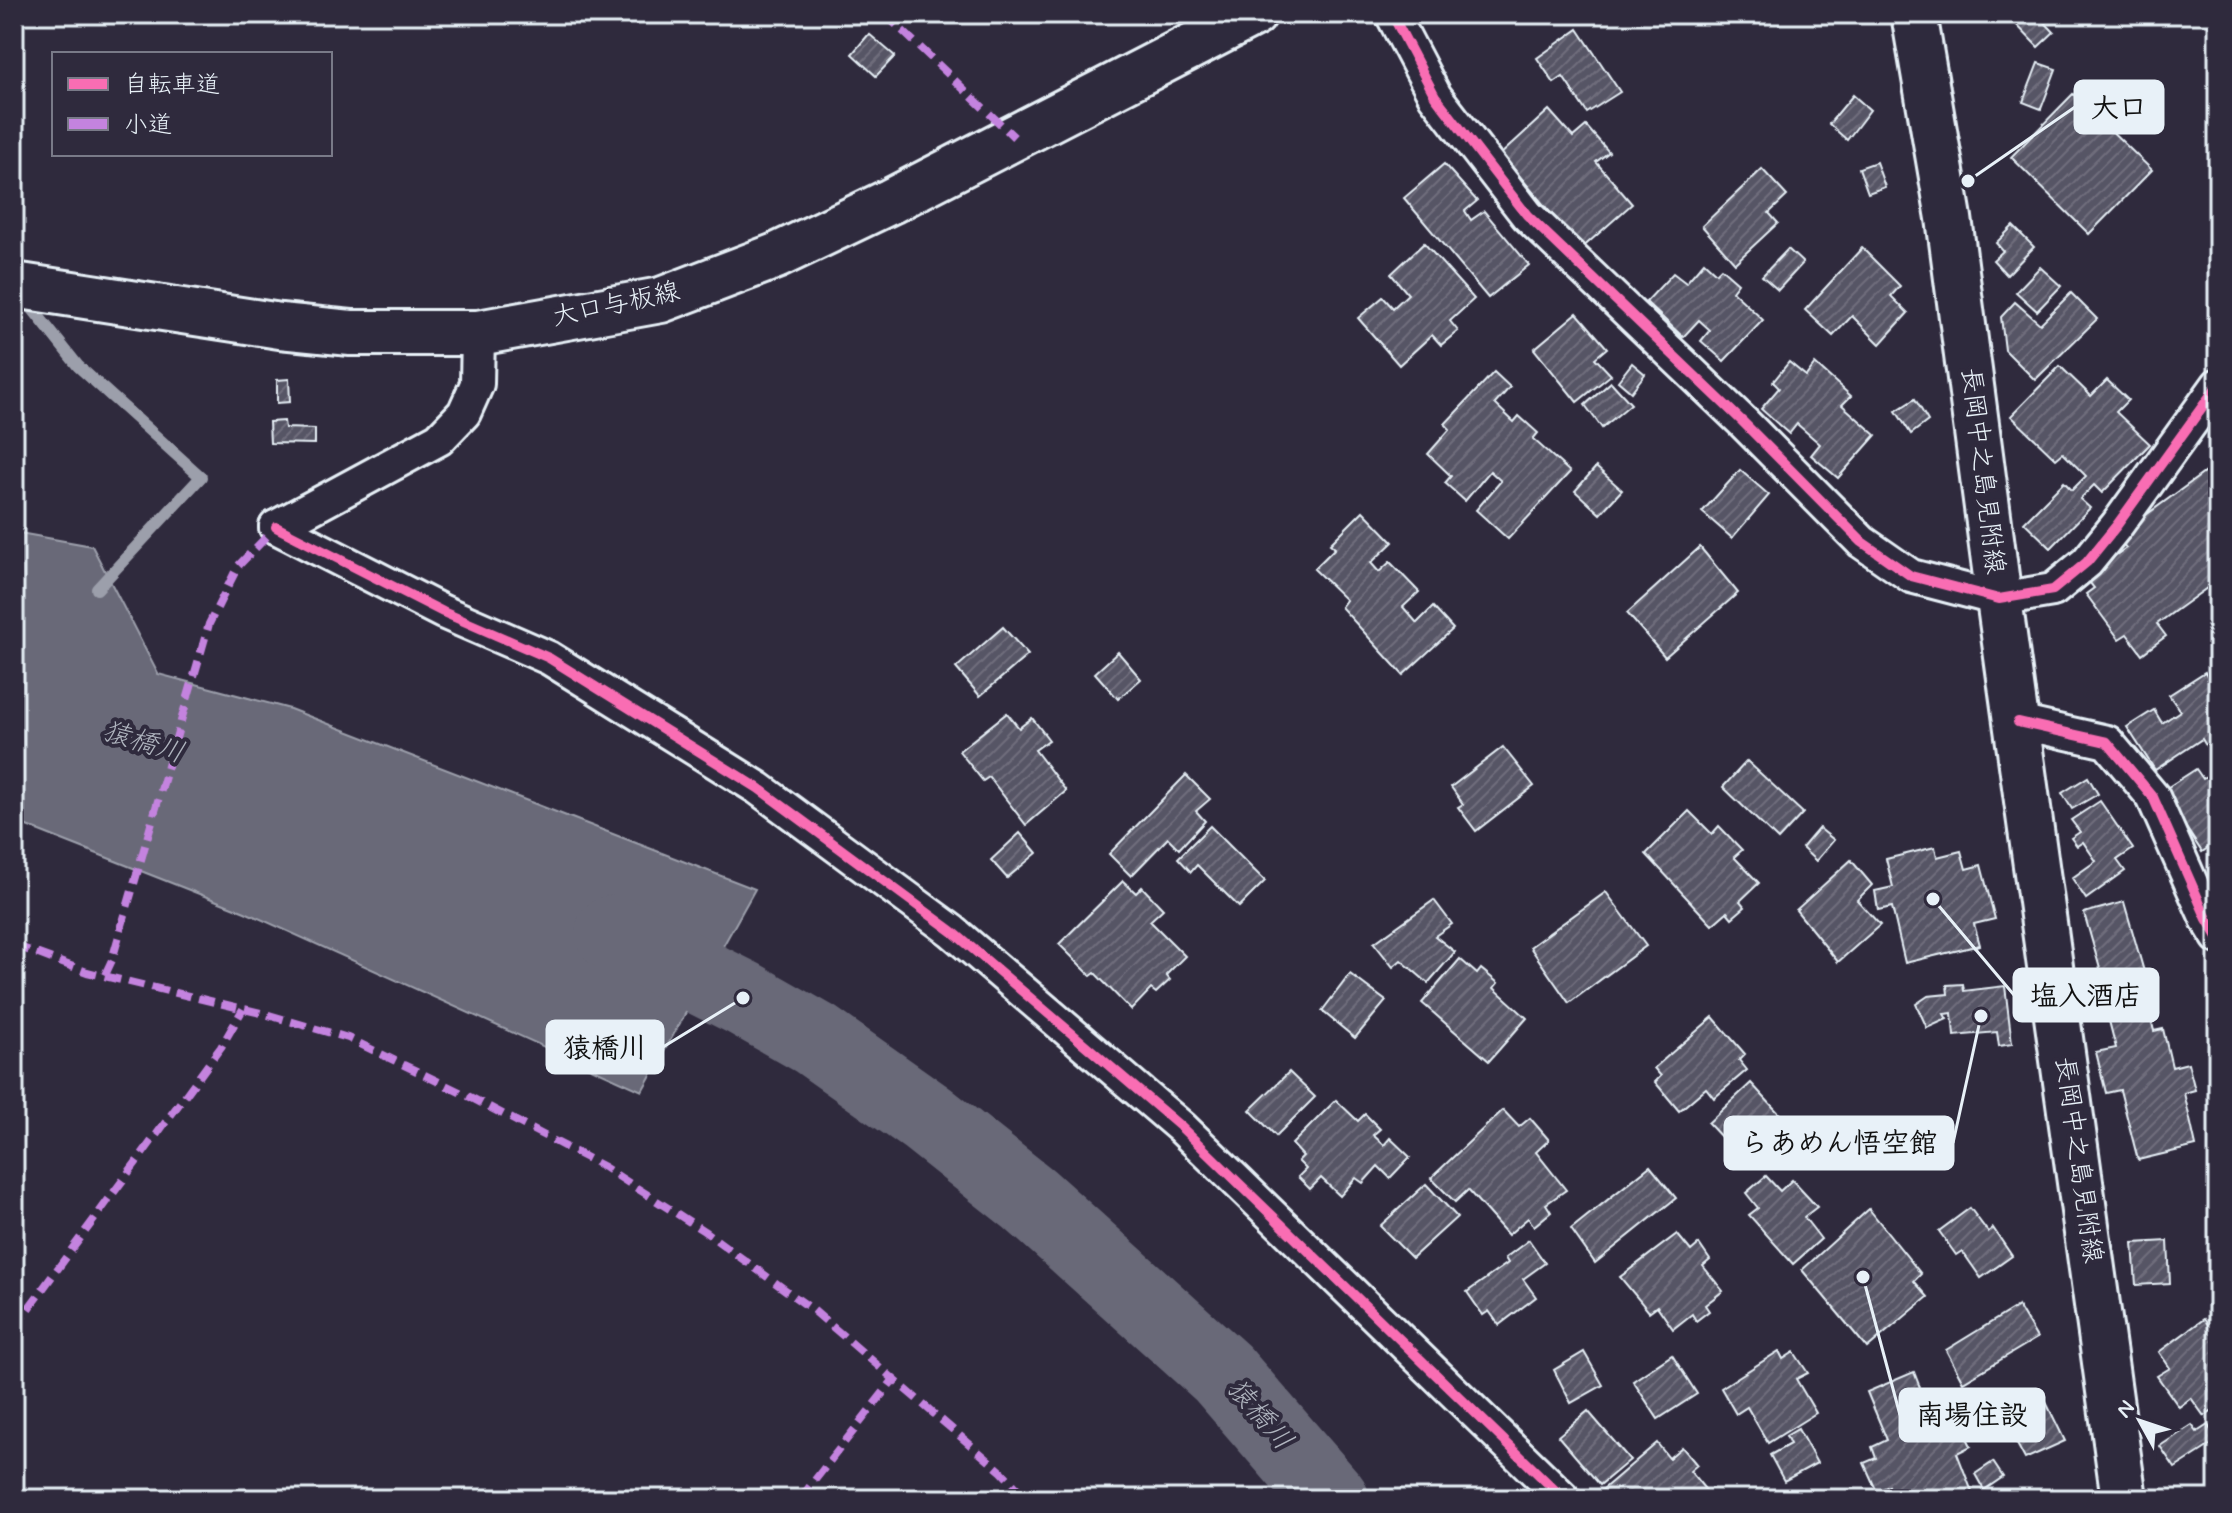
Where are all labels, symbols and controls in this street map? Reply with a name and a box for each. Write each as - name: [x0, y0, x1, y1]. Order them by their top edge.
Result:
- legend: [52, 52, 332, 156]
- text: 自転車道: [124, 70, 220, 101]
- callout: 大口: [2075, 81, 2163, 133]
- text: 大口: [2091, 91, 2147, 128]
- text: 小道: [124, 110, 172, 141]
- street label: 大口与板線: [549, 275, 683, 335]
- street label: 長岡中之島見附線: [1952, 366, 2012, 576]
- water label: 猿橋川: [97, 713, 189, 773]
- callout: 塩入酒店: [2014, 969, 2158, 1021]
- text: 塩入酒店: [2030, 979, 2142, 1016]
- callout: 猿橋川: [547, 1021, 663, 1073]
- text: 猿橋川: [563, 1031, 647, 1068]
- street label: 長岡中之島見附線: [2047, 1055, 2109, 1265]
- callout: らあめん悟空館: [1725, 1117, 1953, 1169]
- text: らあめん悟空館: [1741, 1126, 1937, 1163]
- water label: 猿橋川: [1217, 1371, 1301, 1459]
- north arrow: [2100, 1381, 2180, 1461]
- callout: 南場住設: [1900, 1389, 2044, 1441]
- text: N: [2111, 1395, 2142, 1424]
- text: 南場住設: [1916, 1398, 2028, 1435]

